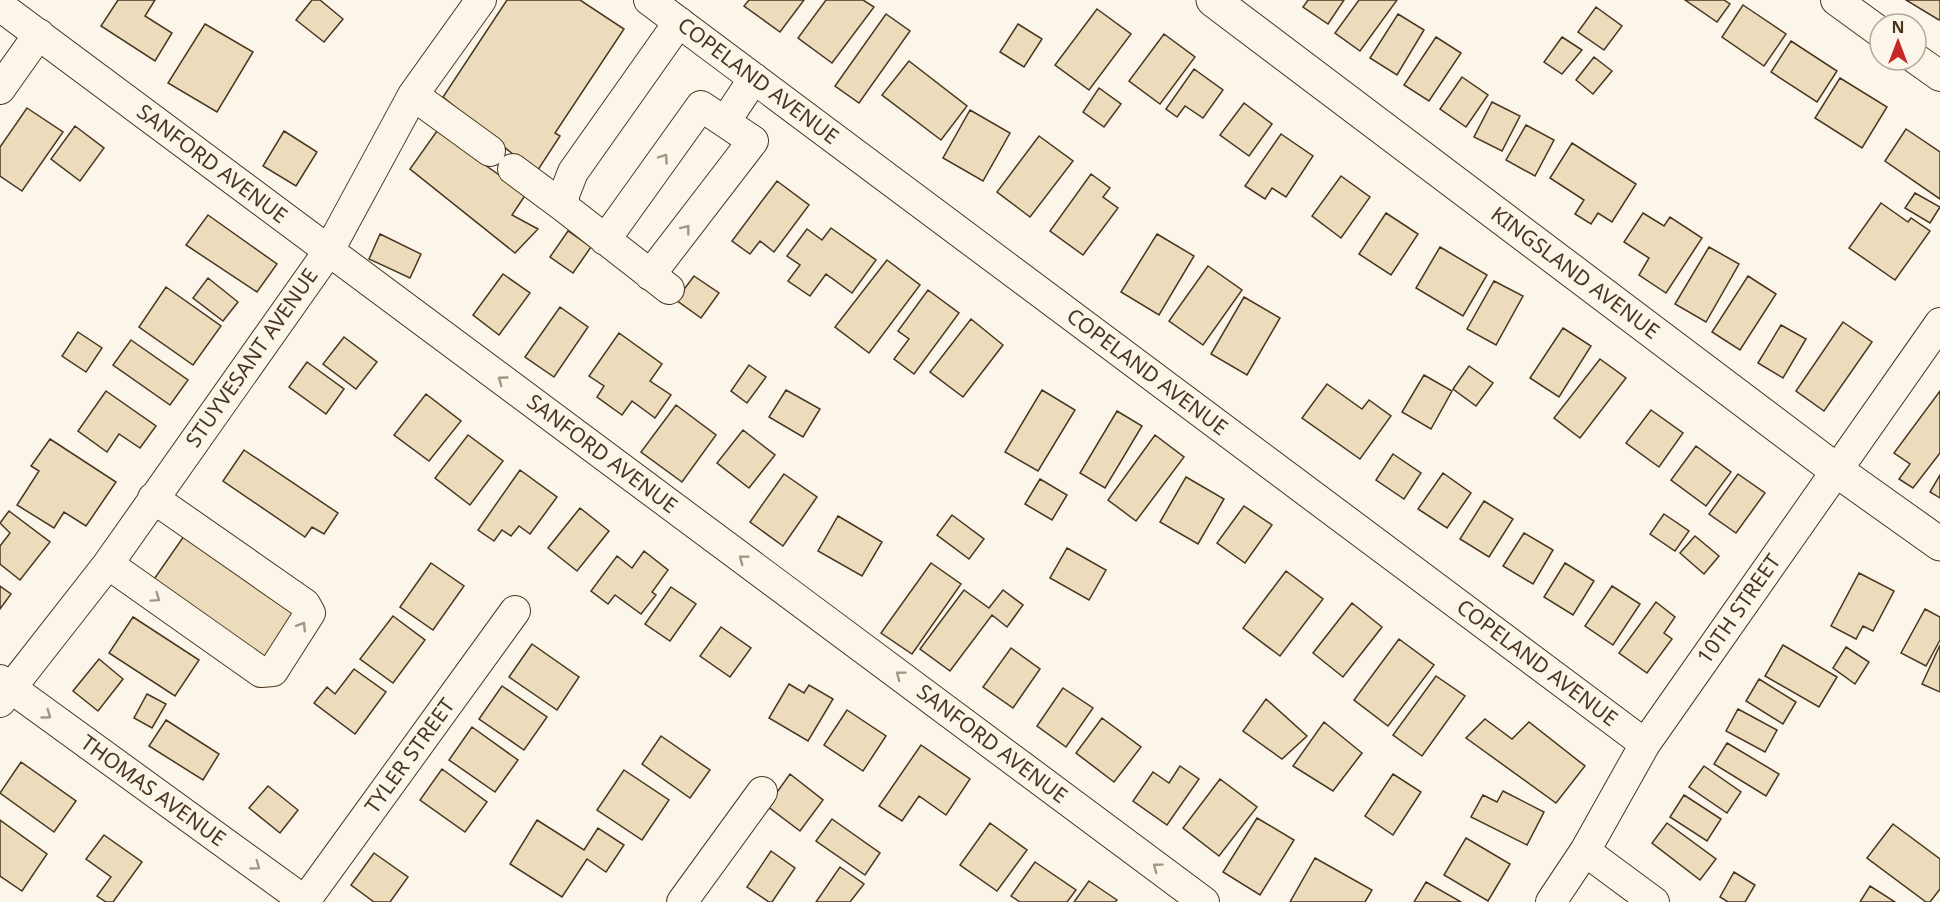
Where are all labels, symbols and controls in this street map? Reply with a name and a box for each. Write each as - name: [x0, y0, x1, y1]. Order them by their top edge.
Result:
- street label: COPELAND AVENUE: [672, 10, 845, 150]
- north arrow: [1868, 12, 1928, 72]
- text: N: [1891, 16, 1905, 38]
- street label: SANFORD AVENUE: [132, 97, 294, 229]
- one-way arrow: [657, 153, 668, 164]
- street label: KINGSLAND AVENUE: [1486, 200, 1665, 345]
- one-way arrow: [679, 224, 690, 235]
- street label: STUYVESANT AVENUE: [179, 262, 324, 453]
- street label: COPELAND AVENUE: [1061, 301, 1234, 441]
- one-way arrow: [498, 376, 509, 387]
- street label: SANFORD AVENUE: [522, 387, 684, 519]
- street label: 10TH STREET: [1690, 548, 1787, 669]
- one-way arrow: [739, 555, 750, 566]
- one-way arrow: [149, 591, 160, 602]
- street label: COPELAND AVENUE: [1451, 592, 1624, 732]
- one-way arrow: [295, 621, 306, 632]
- one-way arrow: [895, 671, 906, 682]
- street label: SANFORD AVENUE: [912, 677, 1074, 809]
- street label: TYLER STREET: [358, 692, 461, 819]
- one-way arrow: [41, 708, 52, 719]
- street label: THOMAS AVENUE: [75, 728, 232, 852]
- one-way arrow: [250, 859, 261, 870]
- one-way arrow: [1152, 863, 1163, 874]

